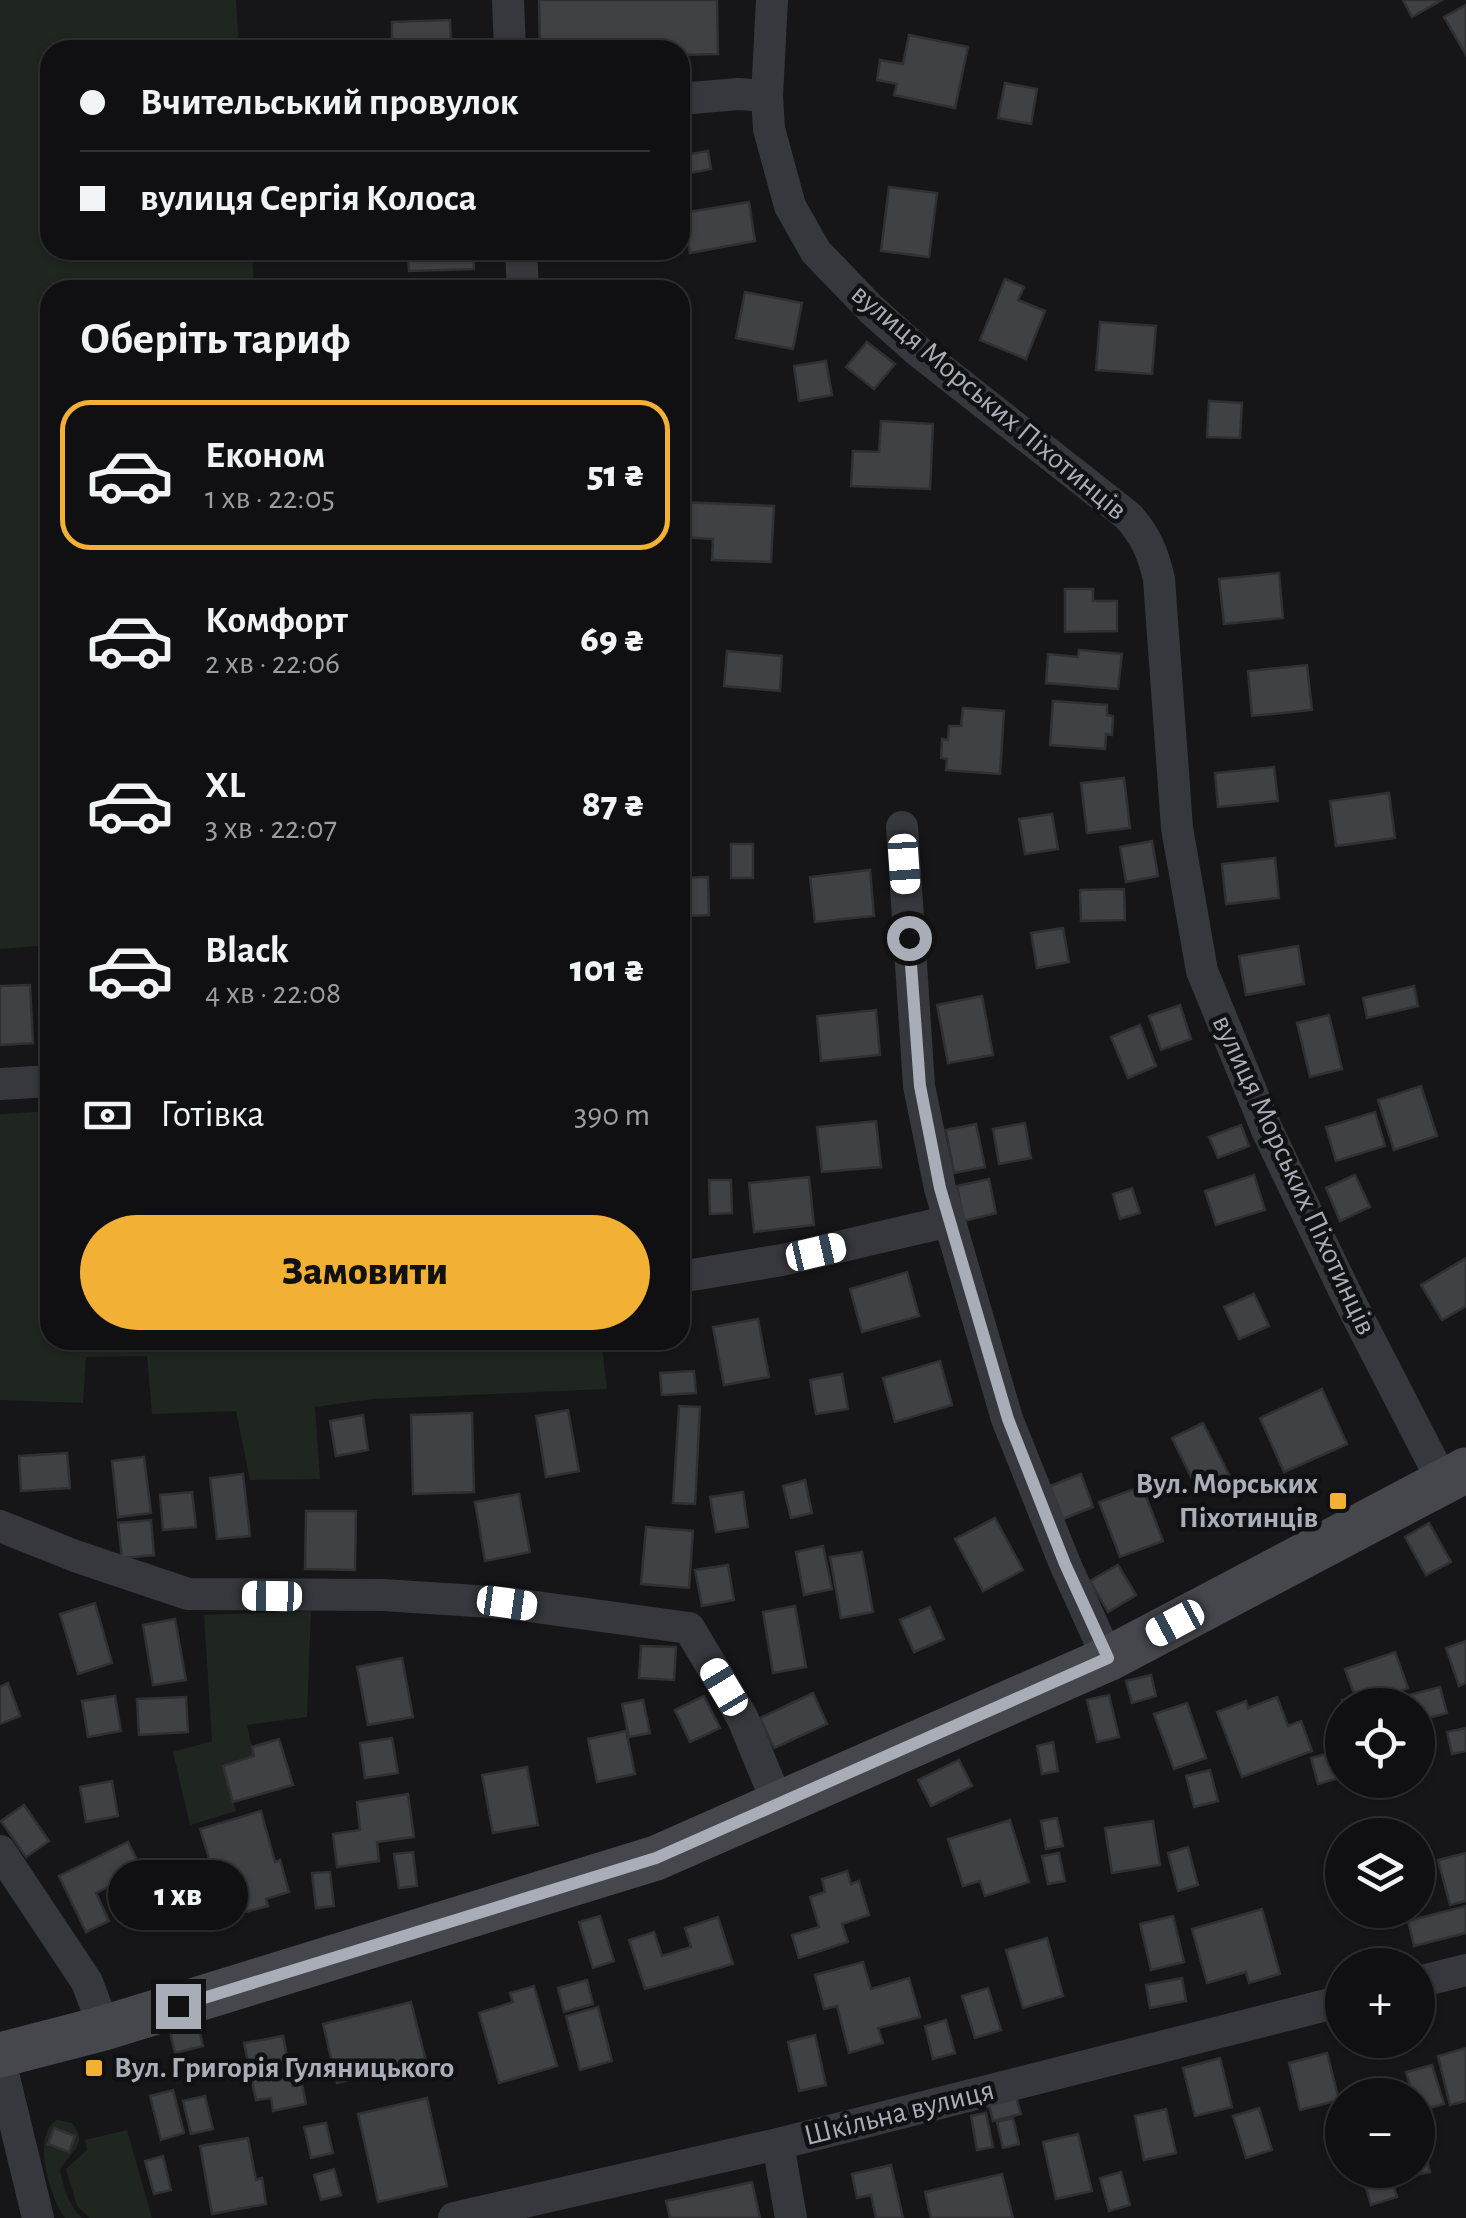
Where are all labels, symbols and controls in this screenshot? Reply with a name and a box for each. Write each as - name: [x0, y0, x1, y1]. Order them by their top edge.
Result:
- text: Вчительський провулок: [140, 84, 519, 122]
- text: вулиця Сергія Колоса: [140, 180, 477, 218]
- street label: вулиця Морських Піхотинців: [846, 278, 1132, 526]
- text: Оберіть тариф: [80, 317, 350, 362]
- icon: car: [85, 430, 175, 520]
- text: Економ: [205, 437, 325, 475]
- text: 51 ₴: [587, 456, 645, 494]
- text: 1 хв · 22:05: [205, 482, 335, 514]
- icon: car: [85, 595, 175, 685]
- text: Комфорт: [205, 602, 348, 640]
- text: 69 ₴: [580, 621, 645, 659]
- text: 2 хв · 22:06: [205, 647, 340, 679]
- icon: car: [85, 760, 175, 850]
- text: XL: [205, 767, 245, 805]
- text: 87 ₴: [582, 786, 645, 824]
- text: 3 хв · 22:07: [205, 812, 337, 844]
- car: [887, 833, 921, 895]
- route start: [887, 916, 932, 961]
- icon: car: [85, 925, 175, 1015]
- text: Black: [205, 932, 289, 970]
- text: 101 ₴: [570, 951, 645, 989]
- text: 4 хв · 22:08: [205, 977, 341, 1009]
- street label: вулиця Морських Піхотинців: [1207, 1010, 1381, 1340]
- icon: cash: [80, 1088, 135, 1143]
- text: Готівка: [160, 1096, 265, 1134]
- text: 390 m: [574, 1099, 650, 1131]
- button: Замовити: [80, 1215, 650, 1330]
- car: [783, 1231, 849, 1273]
- place label: Вул. Морських Піхотинців: [1135, 1469, 1318, 1533]
- marker: Вул. Морських Піхотинців: [1327, 1490, 1349, 1512]
- car: [242, 1580, 302, 1612]
- car: [475, 1584, 539, 1622]
- car: [1141, 1596, 1209, 1650]
- car: [696, 1654, 752, 1720]
- map controls: [1325, 1688, 1435, 2188]
- button: locate: [1325, 1688, 1435, 1798]
- button: layers: [1325, 1818, 1435, 1928]
- callout: 1 хв: [108, 1861, 248, 1931]
- text: 1 хв: [154, 1879, 202, 1911]
- button: +: [1325, 1948, 1435, 2058]
- route end: [156, 1984, 201, 2029]
- place label: Вул. Григорія Гуляницького: [114, 2053, 454, 2083]
- marker: Вул. Григорія Гуляницького: [83, 2057, 105, 2079]
- street label: Шкільна вулиця: [801, 2075, 997, 2151]
- button: −: [1325, 2078, 1435, 2188]

